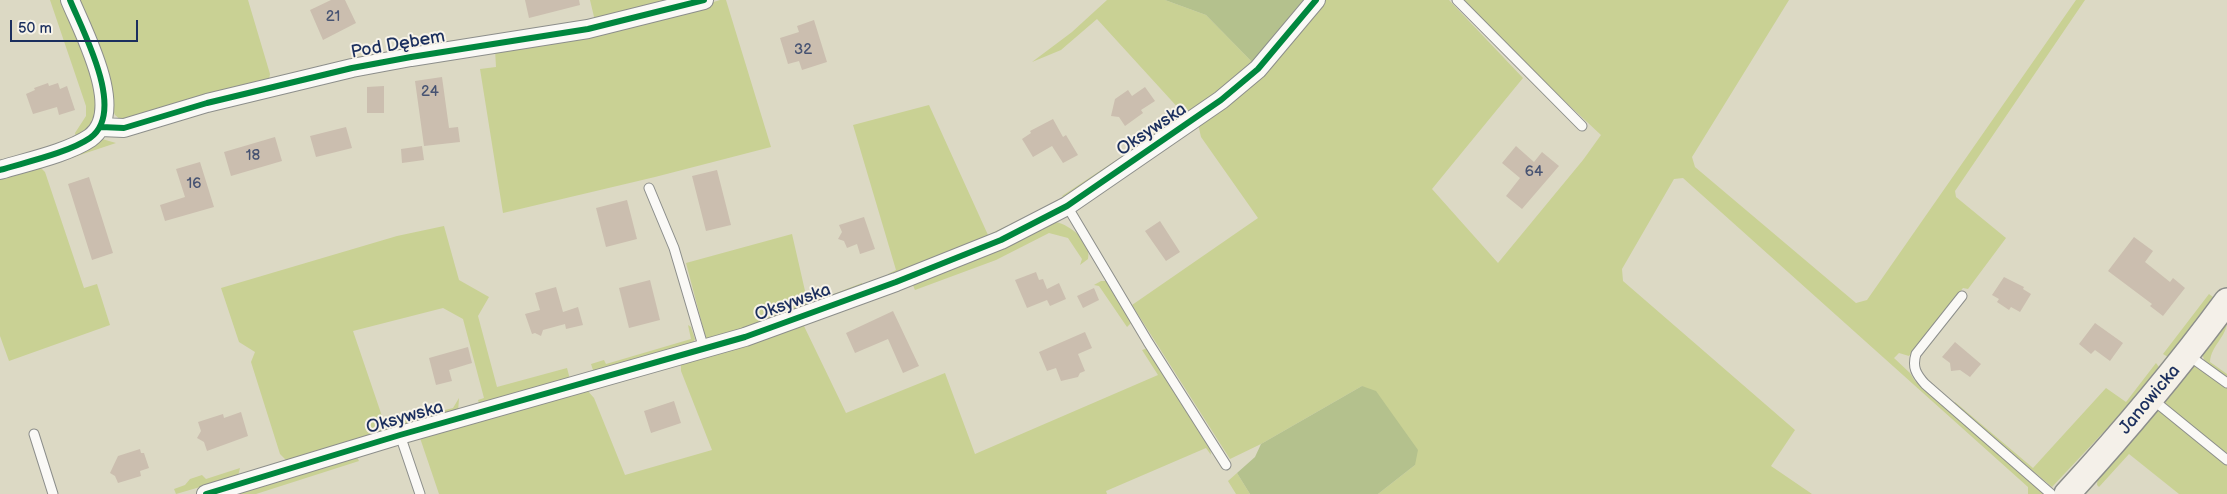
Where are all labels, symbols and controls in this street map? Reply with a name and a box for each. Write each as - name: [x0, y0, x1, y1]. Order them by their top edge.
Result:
- house number: 21: [326, 8, 340, 26]
- scale bar: [12, 10, 140, 42]
- text: 50 m: [18, 19, 52, 38]
- street label: Pod Dębem: [349, 26, 447, 64]
- house number: 32: [794, 41, 812, 59]
- house number: 24: [421, 83, 439, 101]
- street label: Oksywska: [1113, 99, 1191, 161]
- house number: 18: [246, 147, 260, 165]
- house number: 64: [1525, 163, 1543, 181]
- house number: 16: [187, 175, 201, 193]
- street label: Oksywska: [752, 279, 834, 327]
- street label: Janowicka: [2115, 361, 2185, 439]
- street label: Oksywska: [364, 397, 446, 439]

